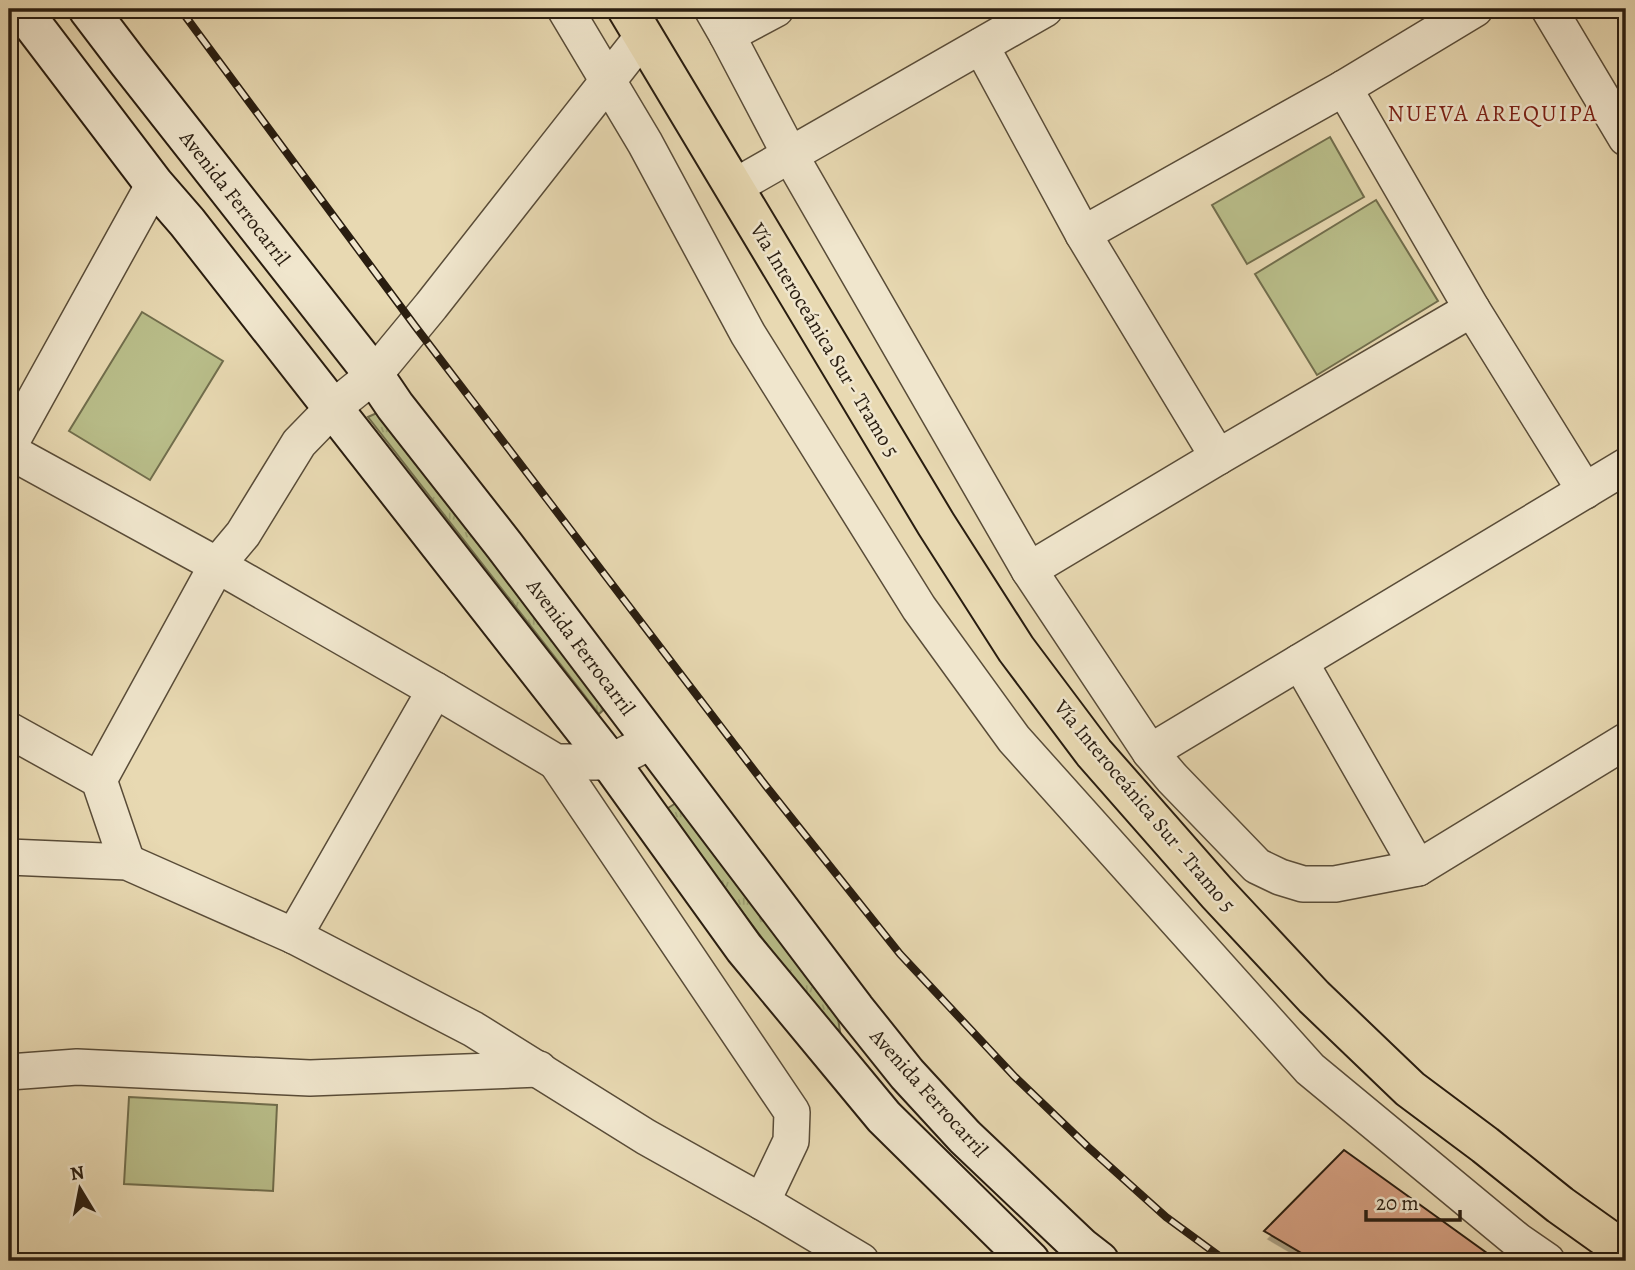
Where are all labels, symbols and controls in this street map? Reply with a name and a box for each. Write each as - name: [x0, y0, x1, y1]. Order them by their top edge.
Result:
- district label: NUEVA AREQUIPA: [1388, 98, 1599, 129]
- street label: Avenida Ferrocarril: [173, 124, 297, 271]
- street label: Vía Interoceánica Sur - Tramo 5: [743, 217, 906, 462]
- street label: Avenida Ferrocarril: [520, 572, 642, 721]
- street label: Vía Interoceánica Sur - Tramo 5: [1047, 693, 1242, 918]
- street label: Avenida Ferrocarril: [863, 1022, 994, 1163]
- north arrow: [46, 1154, 116, 1224]
- text: N: [68, 1159, 86, 1187]
- scale bar: [1366, 1179, 1460, 1223]
- text: 20 m: [1376, 1189, 1419, 1217]

